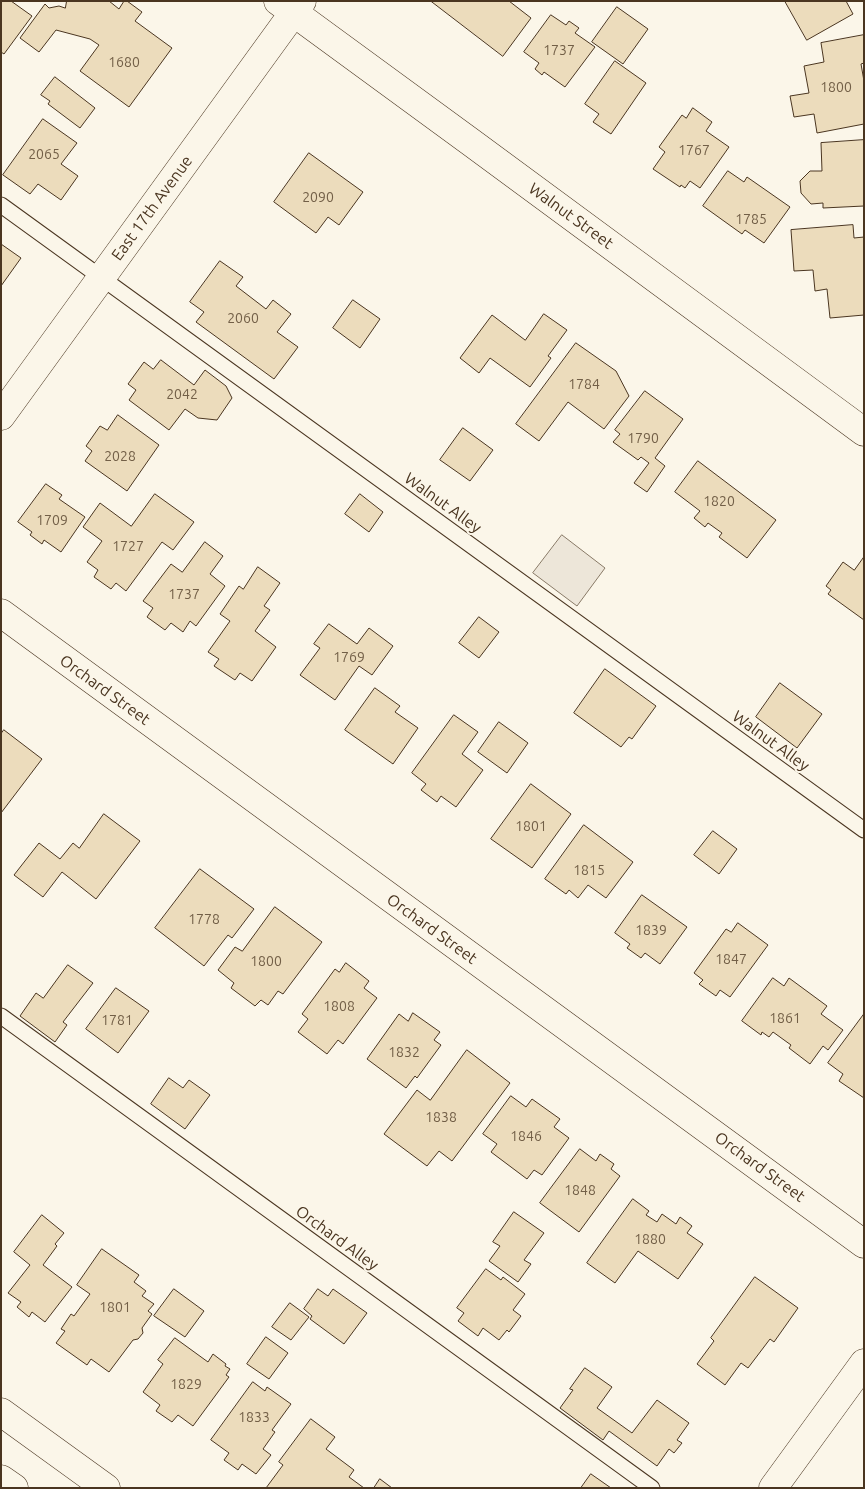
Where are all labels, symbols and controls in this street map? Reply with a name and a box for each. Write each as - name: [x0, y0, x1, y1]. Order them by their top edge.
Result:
- house number: 1737: [543, 42, 575, 58]
- house number: 1680: [108, 54, 140, 70]
- house number: 1800: [820, 79, 852, 95]
- house number: 1767: [678, 142, 710, 158]
- house number: 2065: [28, 146, 60, 162]
- street label: East 17th Avenue: [107, 152, 197, 264]
- street label: Walnut Street: [525, 179, 617, 253]
- house number: 2090: [302, 189, 334, 205]
- house number: 1785: [735, 211, 767, 227]
- house number: 2060: [227, 310, 259, 326]
- house number: 1784: [568, 376, 600, 392]
- house number: 2042: [166, 386, 198, 402]
- house number: 1790: [627, 430, 659, 446]
- house number: 2028: [104, 448, 136, 464]
- street label: Walnut Alley: [401, 469, 485, 537]
- house number: 1820: [703, 493, 735, 509]
- house number: 1709: [36, 512, 68, 528]
- house number: 1727: [112, 538, 144, 554]
- house number: 1737: [168, 586, 200, 602]
- house number: 1769: [333, 649, 365, 665]
- street label: Orchard Street: [56, 651, 154, 729]
- street label: Walnut Alley: [729, 707, 813, 775]
- house number: 1801: [515, 818, 547, 834]
- house number: 1815: [573, 862, 605, 878]
- street label: Orchard Street: [383, 890, 481, 968]
- house number: 1778: [188, 911, 220, 927]
- house number: 1839: [635, 922, 667, 938]
- house number: 1847: [715, 951, 747, 967]
- house number: 1800: [250, 953, 282, 969]
- house number: 1808: [323, 998, 355, 1014]
- house number: 1861: [769, 1010, 801, 1026]
- house number: 1781: [101, 1012, 133, 1028]
- house number: 1832: [388, 1044, 420, 1060]
- house number: 1838: [425, 1109, 457, 1125]
- house number: 1846: [510, 1128, 542, 1144]
- street label: Orchard Street: [711, 1128, 809, 1206]
- house number: 1848: [564, 1182, 596, 1198]
- street label: Orchard Alley: [292, 1202, 382, 1274]
- house number: 1880: [634, 1231, 666, 1247]
- house number: 1801: [99, 1299, 131, 1315]
- house number: 1829: [170, 1376, 202, 1392]
- house number: 1833: [238, 1409, 270, 1425]

